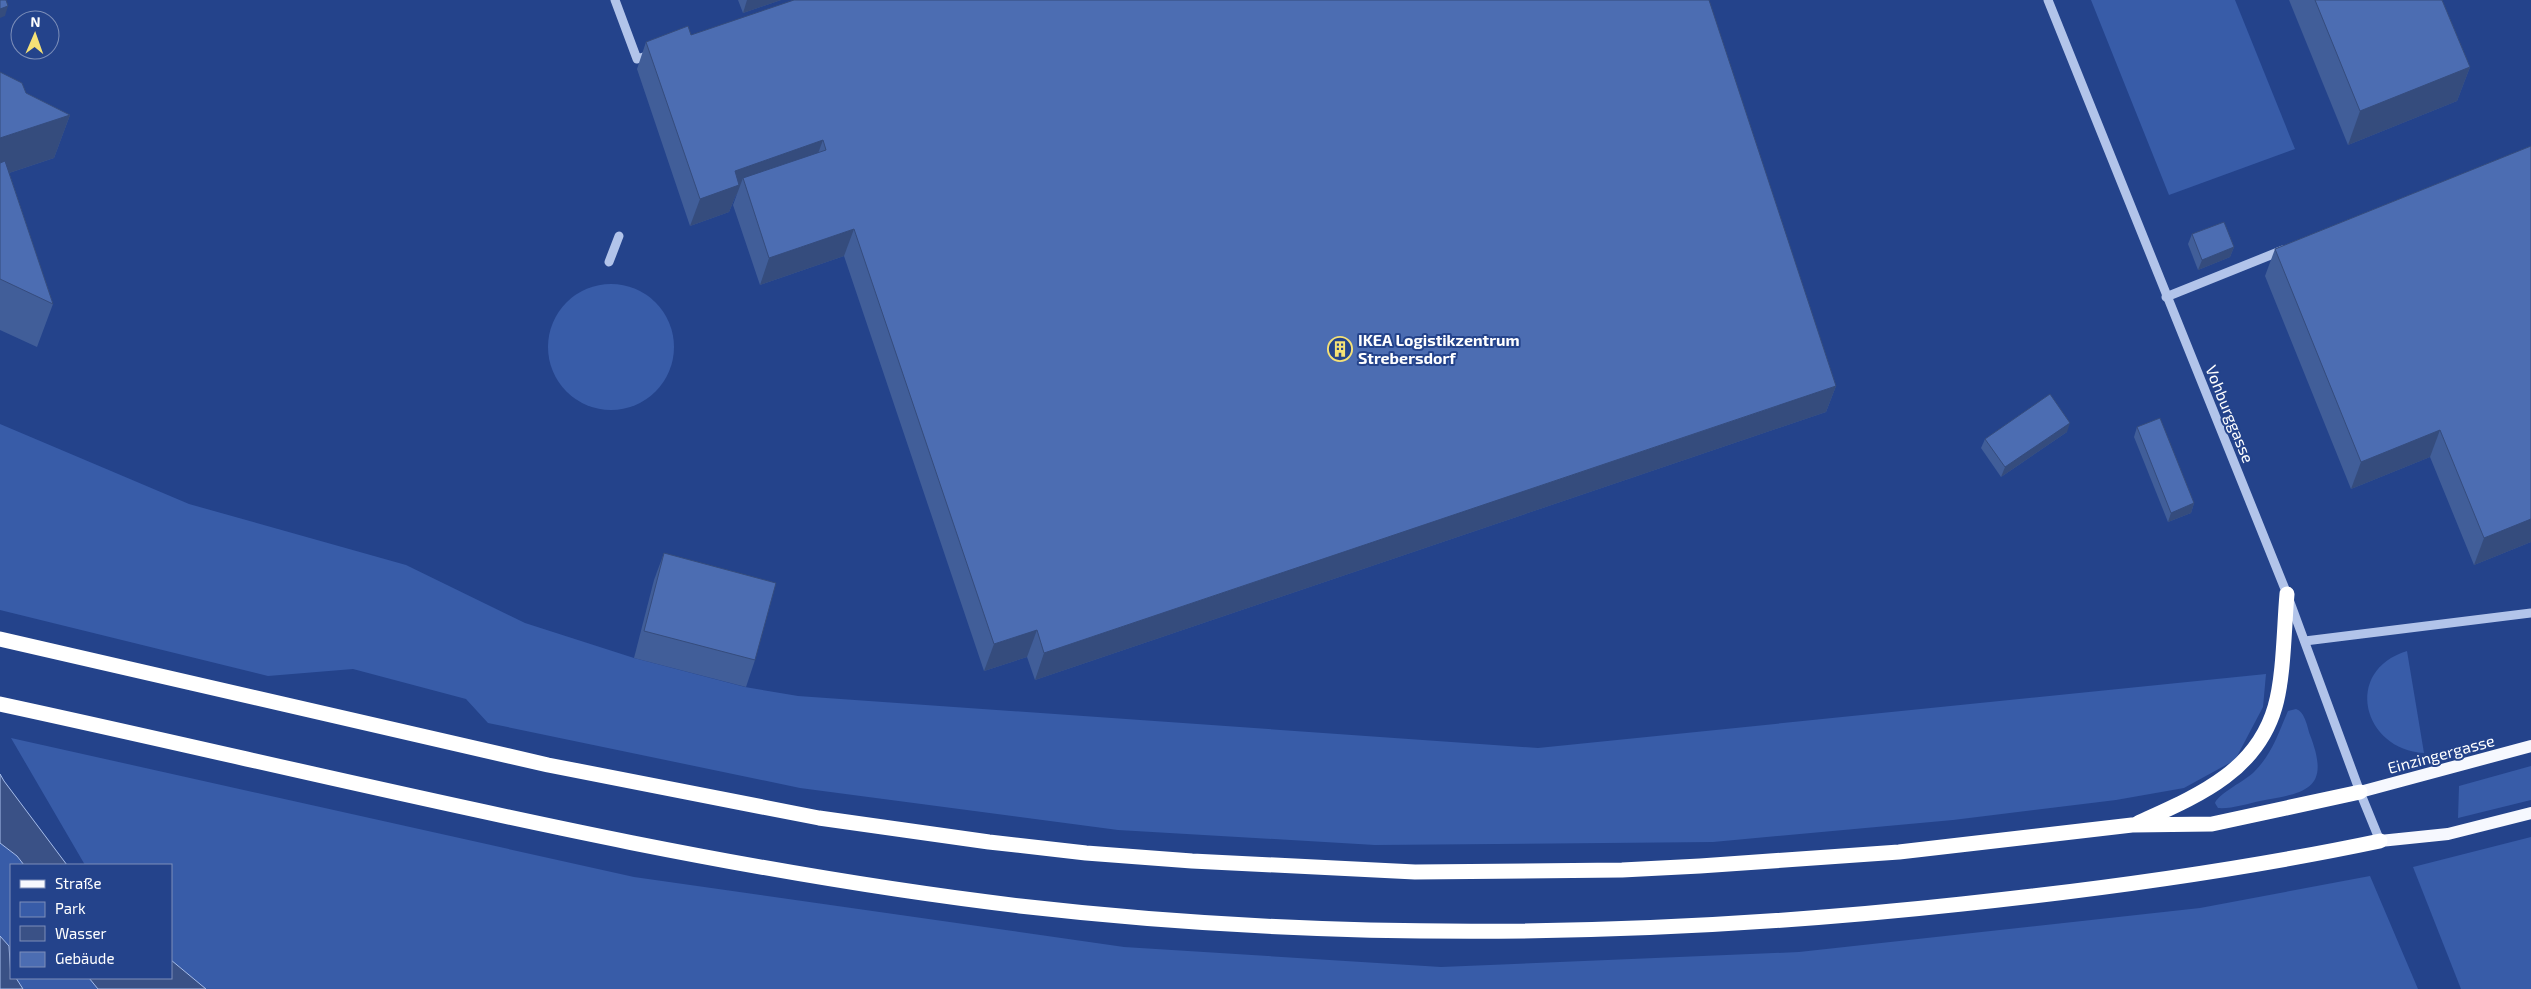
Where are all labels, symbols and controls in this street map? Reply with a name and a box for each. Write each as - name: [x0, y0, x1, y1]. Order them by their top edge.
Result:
- north arrow: [10, 10, 60, 60]
- text: N: [30, 13, 41, 30]
- place label: IKEA Logistikzentrum Strebersdorf: [1358, 330, 1520, 367]
- building icon: IKEA Logistikzentrum Strebersdorf: [1327, 336, 1353, 362]
- street label: Vohburggasse: [2202, 362, 2259, 465]
- street label: Einzingergasse: [2385, 730, 2496, 777]
- legend: [10, 864, 172, 979]
- text: Straße: [55, 874, 101, 892]
- text: Park: [55, 899, 86, 917]
- text: Wasser: [55, 924, 107, 942]
- text: Gebäude: [55, 949, 114, 967]

